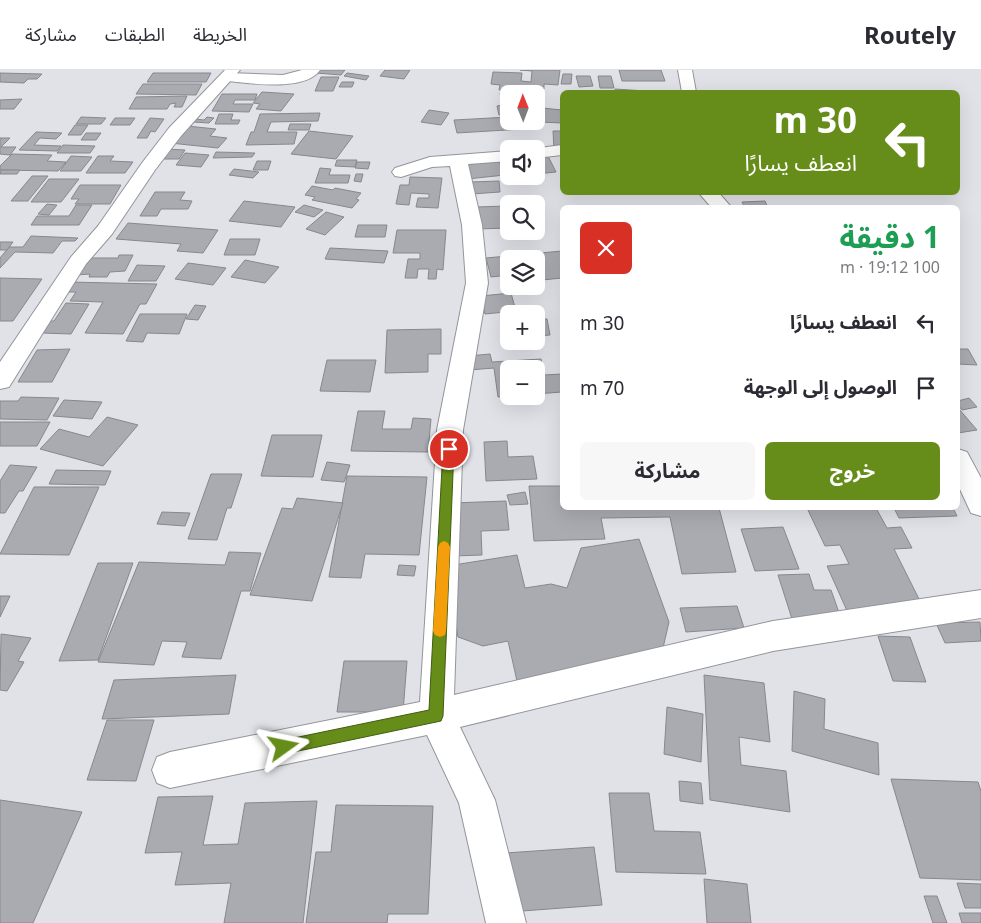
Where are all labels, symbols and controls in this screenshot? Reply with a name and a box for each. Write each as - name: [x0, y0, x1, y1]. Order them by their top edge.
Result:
- text: Routely: [864, 18, 956, 51]
- text: مشاركة: [25, 22, 77, 46]
- text: الطبقات: [105, 22, 165, 46]
- text: الخريطة: [193, 22, 247, 46]
- north arrow: [500, 85, 545, 130]
- map controls: [500, 85, 545, 405]
- text: 30 m: [774, 96, 857, 143]
- icon: left: [875, 110, 940, 175]
- button: sound: [500, 140, 545, 185]
- text: انعطف يسارًا: [744, 147, 857, 177]
- button: search: [500, 195, 545, 240]
- text: 1 دقيقة: [840, 216, 940, 257]
- button: close: [580, 222, 632, 274]
- button: layers: [500, 250, 545, 295]
- text: 100 m · 19:12: [840, 256, 940, 278]
- button: +: [500, 305, 545, 350]
- text: انعطف يسارًا: [790, 309, 897, 335]
- icon: left: [912, 309, 940, 337]
- text: 30 m: [580, 310, 624, 336]
- button: −: [500, 360, 545, 405]
- text: الوصول إلى الوجهة: [744, 374, 897, 400]
- icon: arrive: [912, 374, 940, 402]
- text: 70 m: [580, 375, 624, 401]
- pin: [428, 428, 470, 470]
- icon: arrive: [435, 435, 463, 463]
- button: مشاركة: [580, 442, 755, 500]
- button: خروج: [765, 442, 940, 500]
- position arrow: [257, 720, 309, 772]

